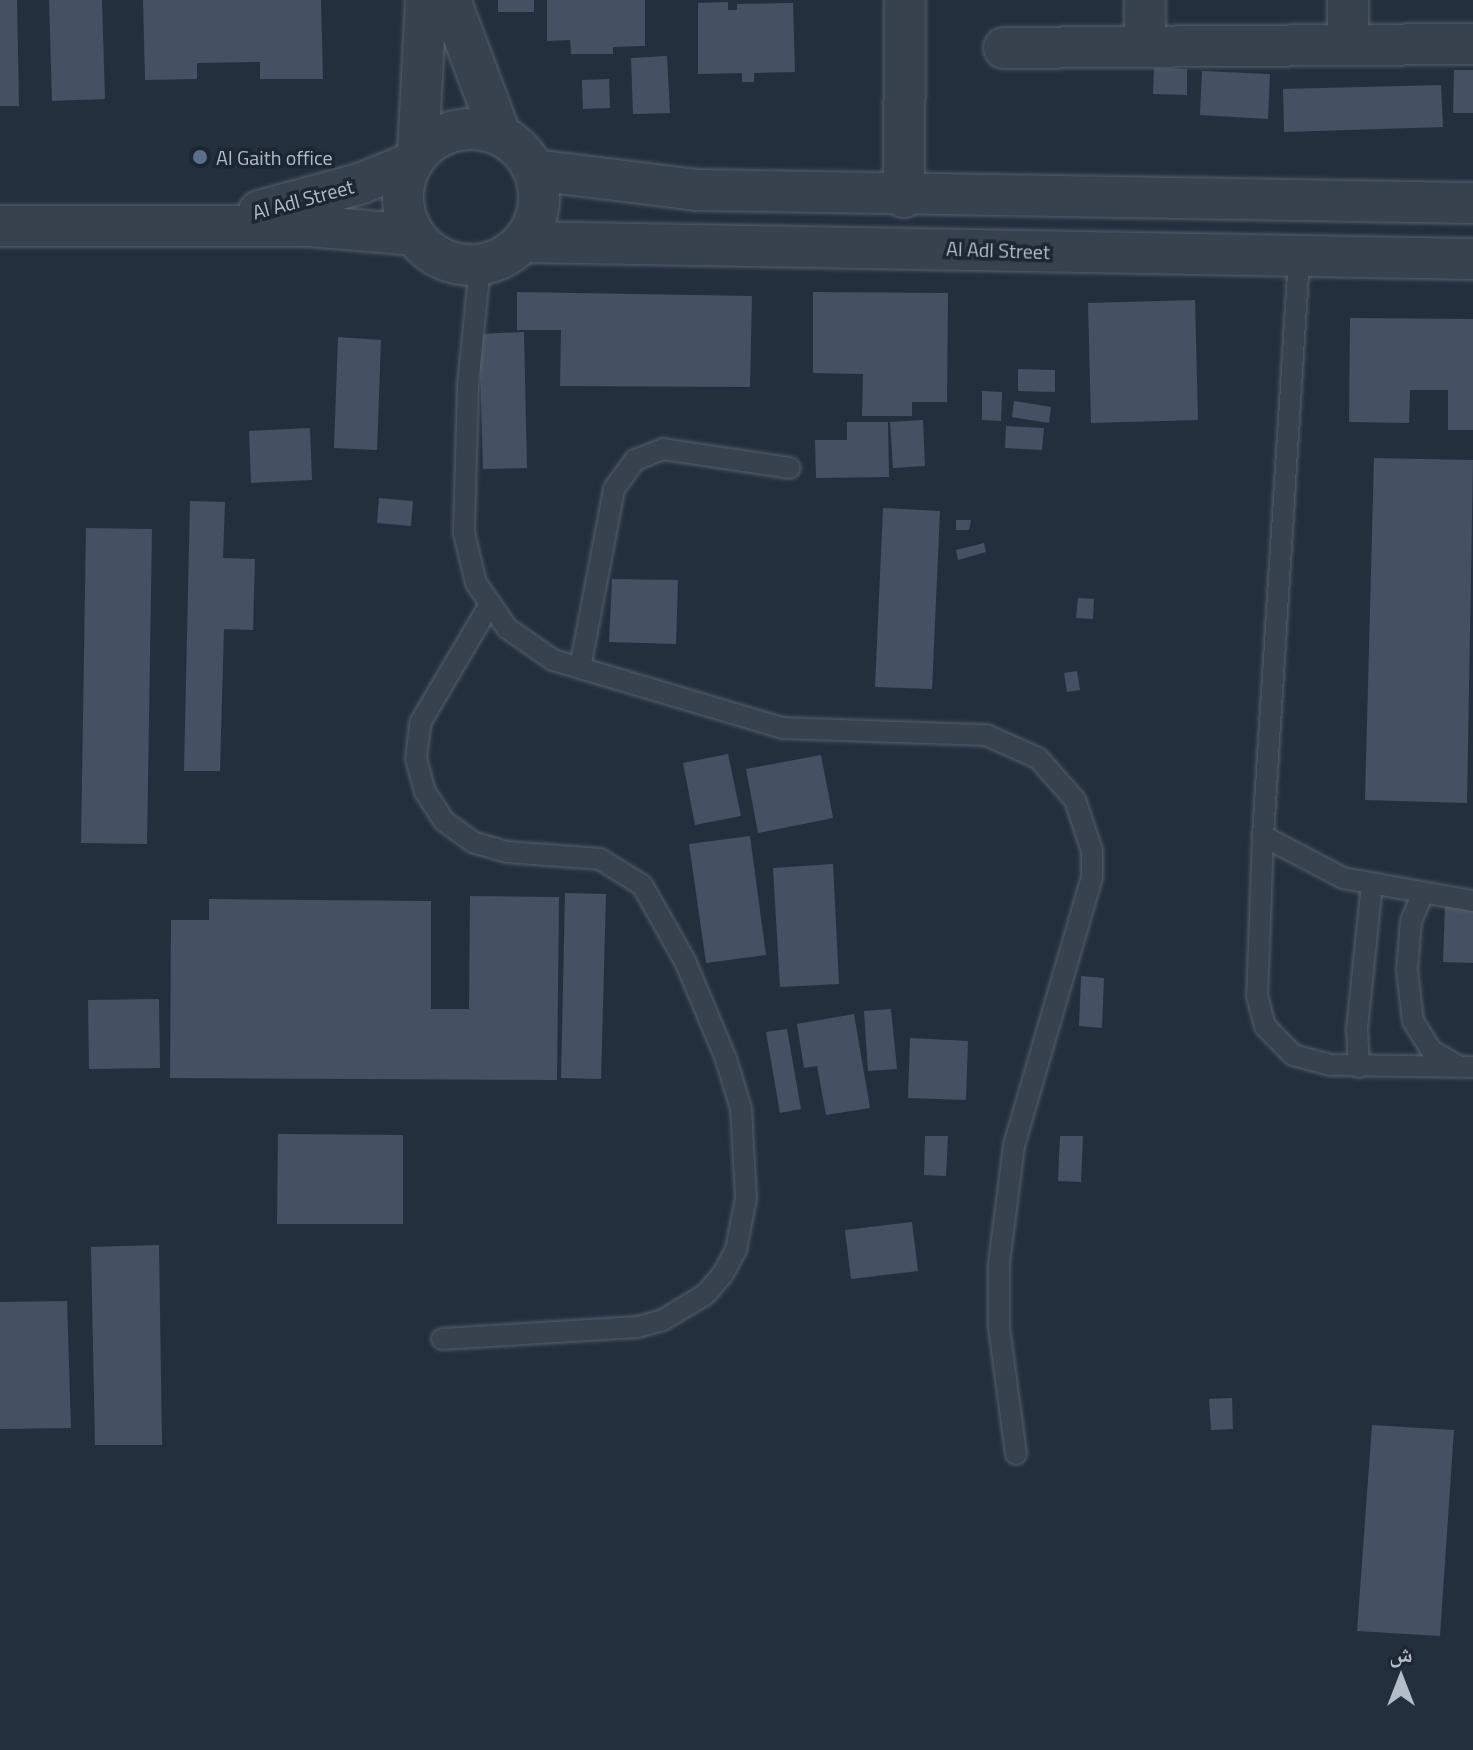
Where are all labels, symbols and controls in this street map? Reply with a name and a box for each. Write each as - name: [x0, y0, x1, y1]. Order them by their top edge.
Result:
- place label: Al Gaith office: [216, 145, 333, 169]
- marker: Al Gaith office: [191, 148, 209, 166]
- street label: Al Adl Street: [250, 174, 356, 224]
- street label: Al Adl Street: [946, 236, 1050, 264]
- text: ش: [1389, 1637, 1413, 1671]
- north arrow: [1361, 1638, 1441, 1718]

